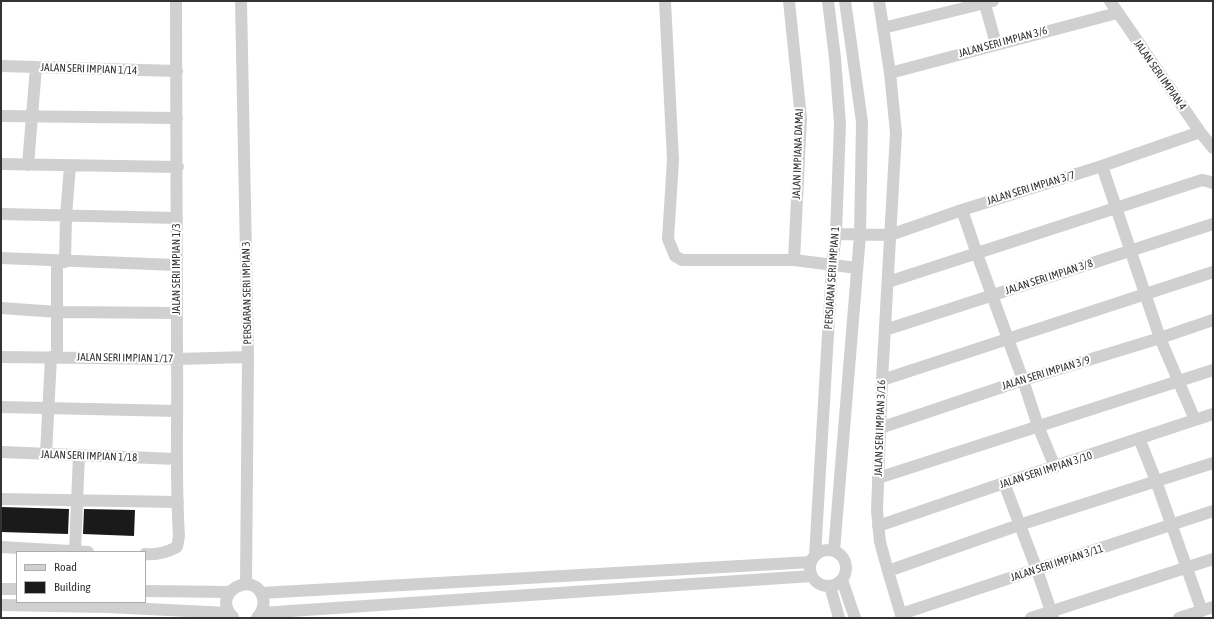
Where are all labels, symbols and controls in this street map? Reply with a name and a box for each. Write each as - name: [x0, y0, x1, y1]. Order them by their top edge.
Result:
- street label: JALAN SERI IMPIAN 3/6: [957, 24, 1049, 60]
- street label: JALAN SERI IMPIAN 4: [1131, 37, 1189, 113]
- street label: JALAN SERI IMPIAN 1/14: [40, 61, 138, 77]
- street label: JALAN IMPIANA DAMAI: [790, 108, 806, 200]
- street label: JALAN SERI IMPIAN 3/7: [985, 168, 1077, 208]
- street label: JALAN SERI IMPIAN 1/3: [170, 223, 184, 315]
- street label: PERSIARAN SERI IMPIAN 1: [822, 226, 842, 330]
- street label: PERSIARAN SERI IMPIAN 3: [239, 241, 255, 345]
- street label: JALAN SERI IMPIAN 3/8: [1003, 257, 1095, 297]
- street label: JALAN SERI IMPIAN 1/17: [77, 351, 173, 365]
- street label: JALAN SERI IMPIAN 3/9: [1000, 353, 1092, 393]
- street label: JALAN SERI IMPIAN 3/16: [872, 379, 888, 477]
- street label: JALAN SERI IMPIAN 1/18: [40, 448, 138, 464]
- street label: JALAN SERI IMPIAN 3/10: [998, 449, 1094, 491]
- street label: JALAN SERI IMPIAN 3/11: [1009, 542, 1105, 584]
- legend: [16, 551, 146, 603]
- text: Road: [54, 560, 77, 574]
- text: Building: [54, 580, 91, 594]

